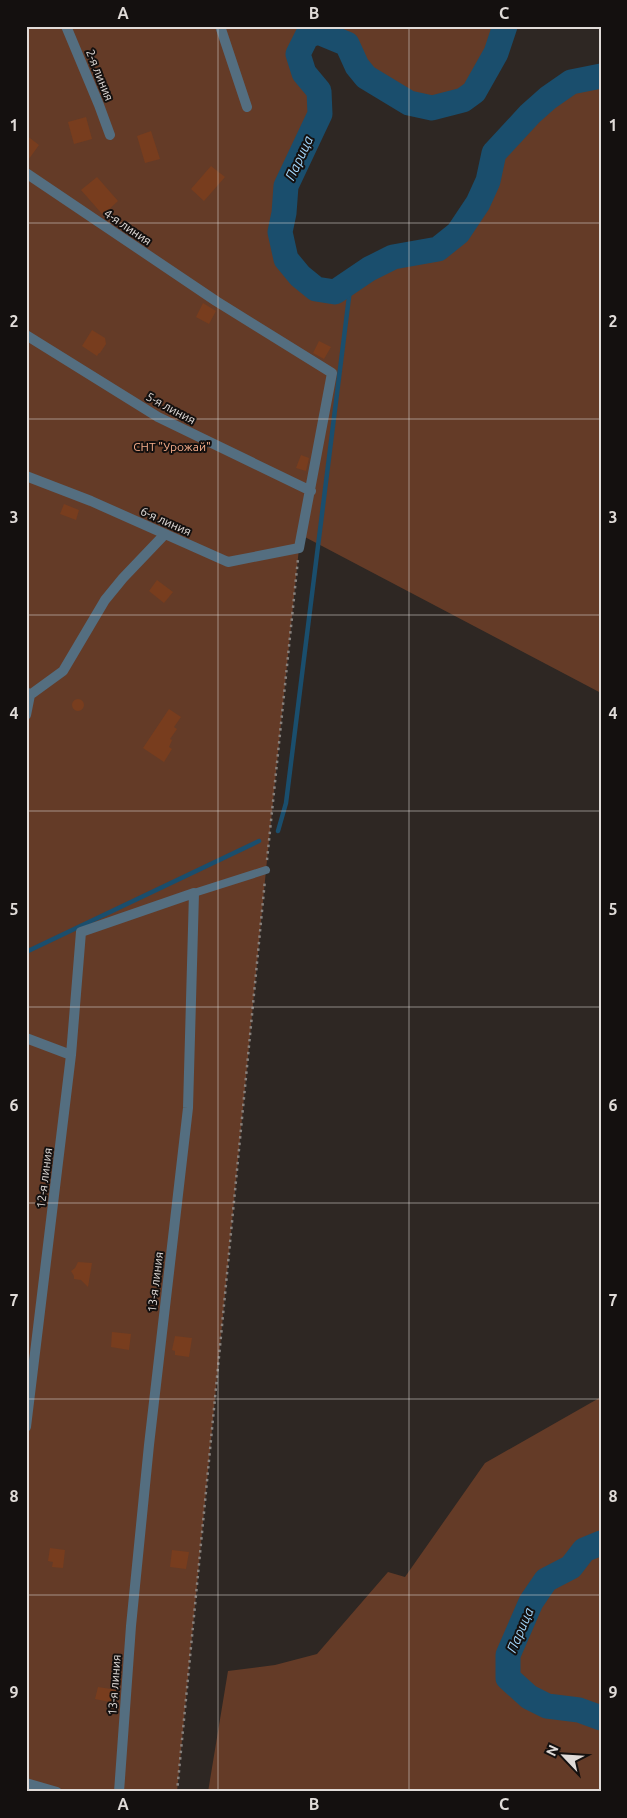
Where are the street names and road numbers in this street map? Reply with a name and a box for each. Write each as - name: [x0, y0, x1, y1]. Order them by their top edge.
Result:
- street label: 2-я линия: [84, 47, 116, 103]
- street label: 4-я линия: [102, 206, 154, 248]
- street label: 5-я линия: [144, 390, 198, 426]
- street label: 6-я линия: [139, 504, 193, 538]
- street label: 12-я линия: [34, 1147, 54, 1209]
- street label: 13-я линия: [145, 1251, 165, 1313]
- street label: 13-я линия: [105, 1654, 123, 1716]

